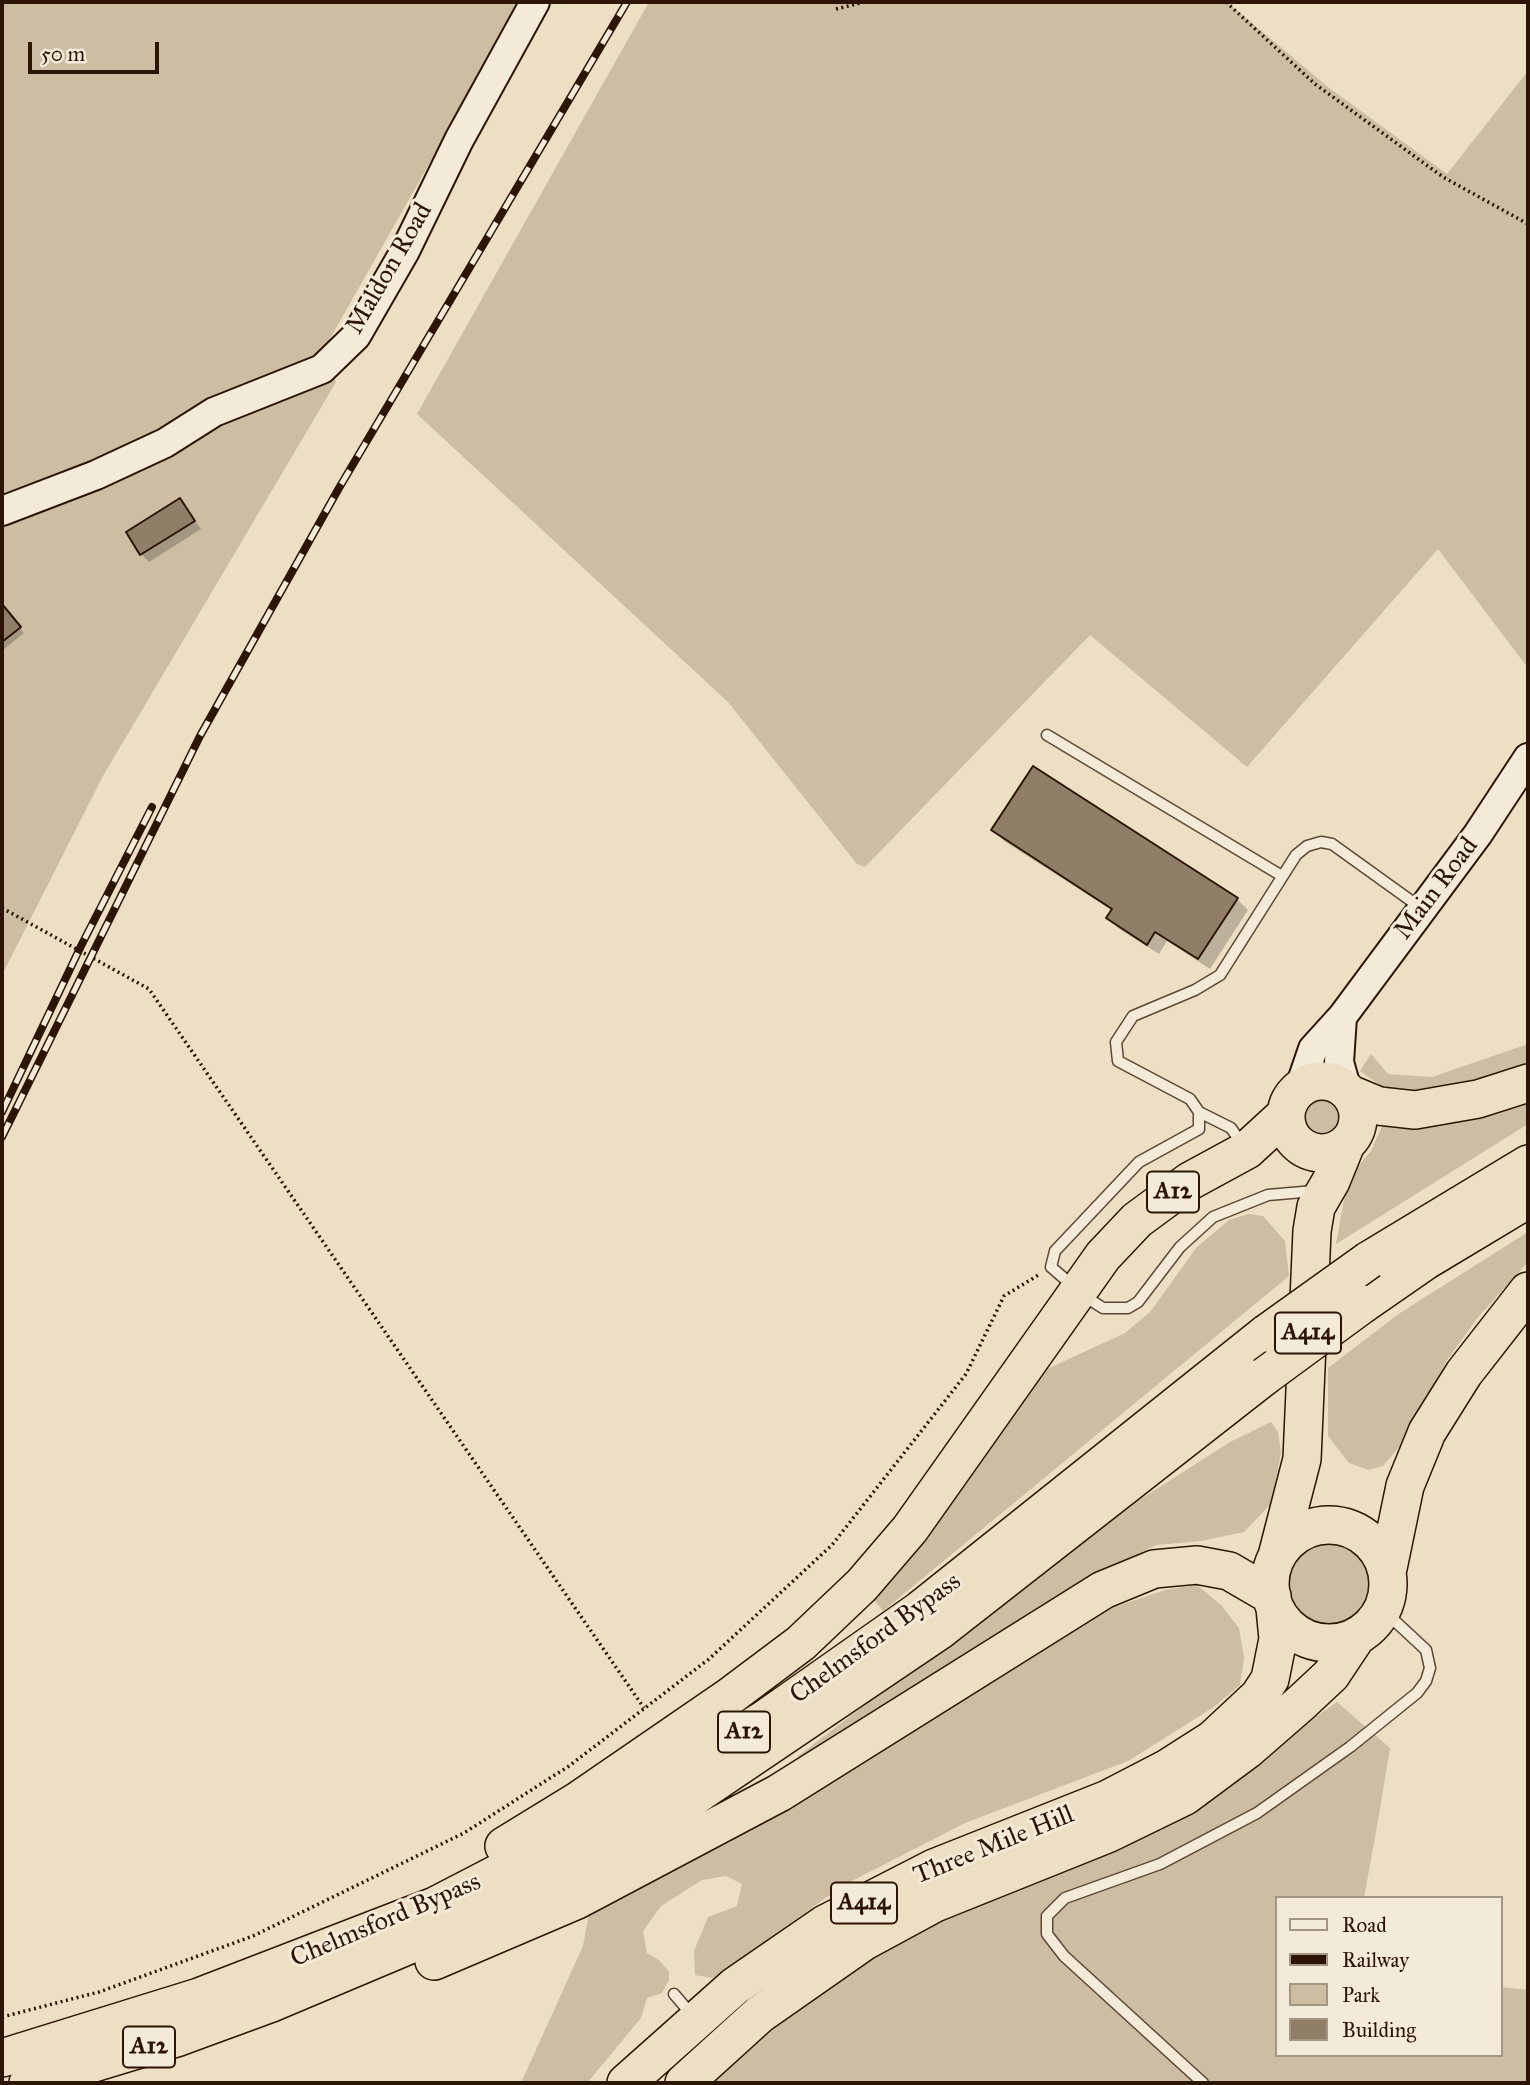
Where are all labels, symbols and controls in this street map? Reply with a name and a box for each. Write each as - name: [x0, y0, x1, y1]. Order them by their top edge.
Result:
- scale bar: [32, 28, 163, 72]
- text: 50 m: [41, 41, 85, 67]
- street label: Maldon Road: [340, 198, 440, 340]
- street label: Main Road: [1388, 832, 1486, 946]
- road number: A12: [1147, 1172, 1199, 1212]
- road number: A414: [1275, 1312, 1341, 1353]
- street label: Chelmsford Bypass: [784, 1567, 968, 1711]
- road number: A12: [718, 1712, 770, 1752]
- street label: Three Mile Hill: [909, 1800, 1079, 1892]
- street label: Chelmsford Bypass: [286, 1867, 486, 1975]
- road number: A414: [831, 1882, 897, 1924]
- legend: [1274, 1896, 1502, 2057]
- text: Road: [1342, 1912, 1387, 1938]
- text: Railway: [1342, 1947, 1409, 1973]
- text: Park: [1342, 1982, 1380, 2008]
- text: Building: [1342, 2017, 1416, 2043]
- road number: A12: [123, 2026, 175, 2068]

